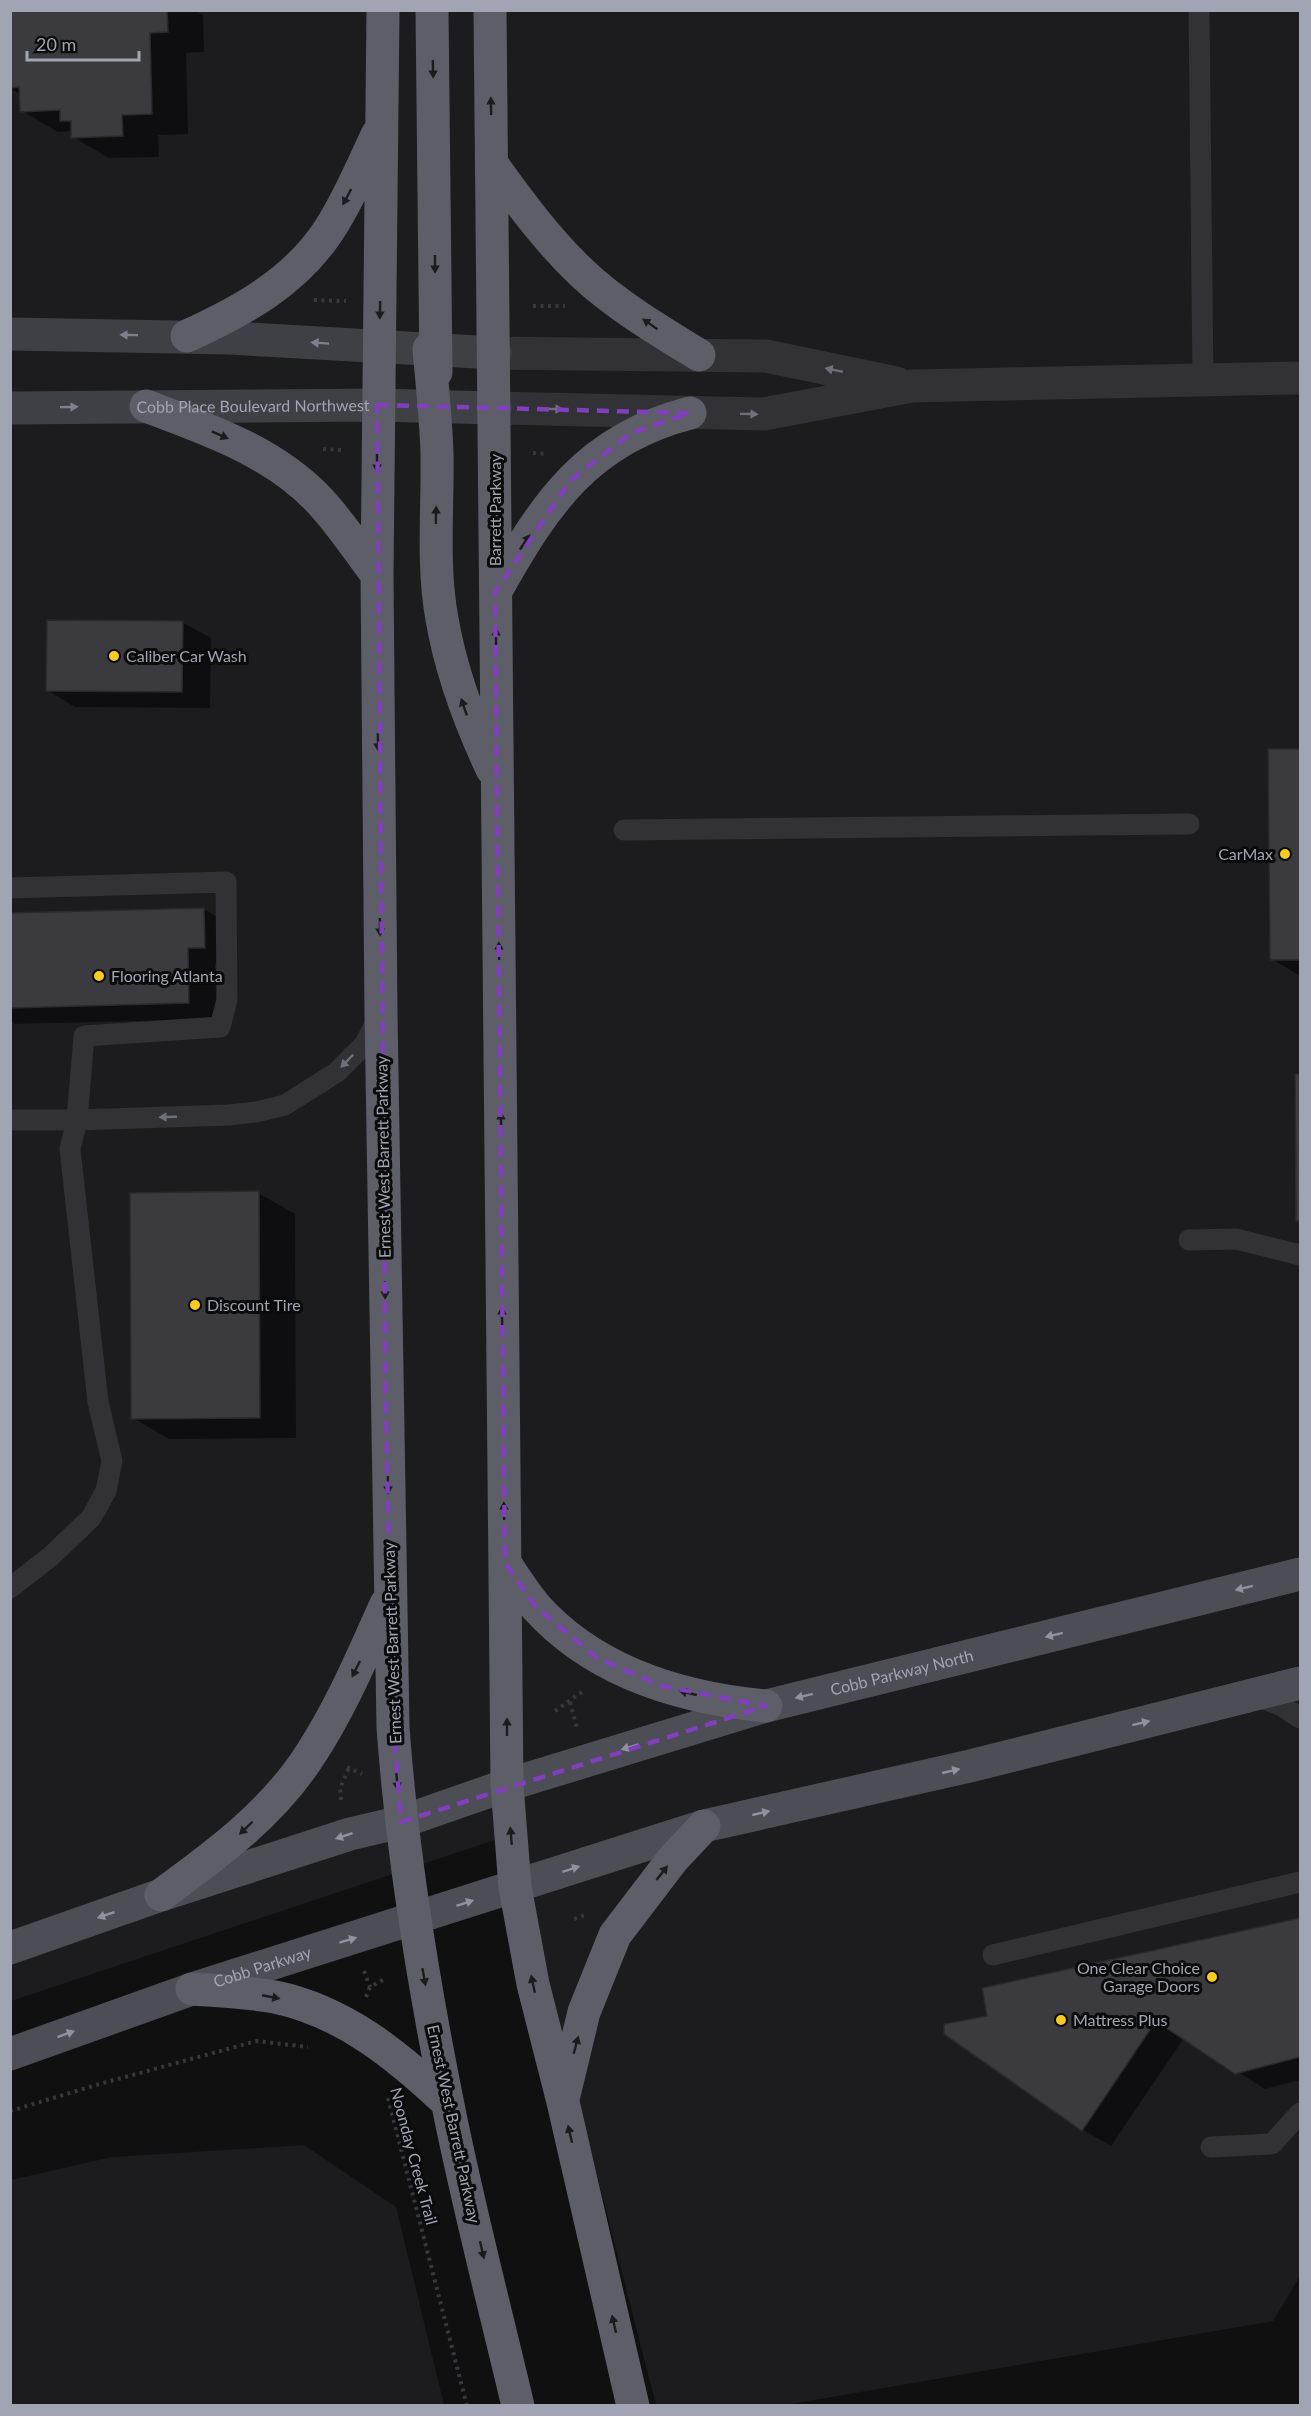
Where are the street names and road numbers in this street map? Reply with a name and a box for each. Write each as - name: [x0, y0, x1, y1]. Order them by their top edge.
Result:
- street label: Cobb Place Boulevard Northwest: [136, 395, 370, 416]
- street label: Barrett Parkway: [485, 453, 504, 566]
- street label: Ernest West Barrett Parkway: [371, 1055, 394, 1258]
- street label: Ernest West Barrett Parkway: [378, 1541, 405, 1744]
- street label: Cobb Parkway North: [828, 1645, 975, 1699]
- street label: Cobb Parkway: [211, 1941, 314, 1991]
- street label: Ernest West Barrett Parkway: [424, 2023, 485, 2226]
- street label: Noonday Creek Trail: [387, 2085, 442, 2227]

